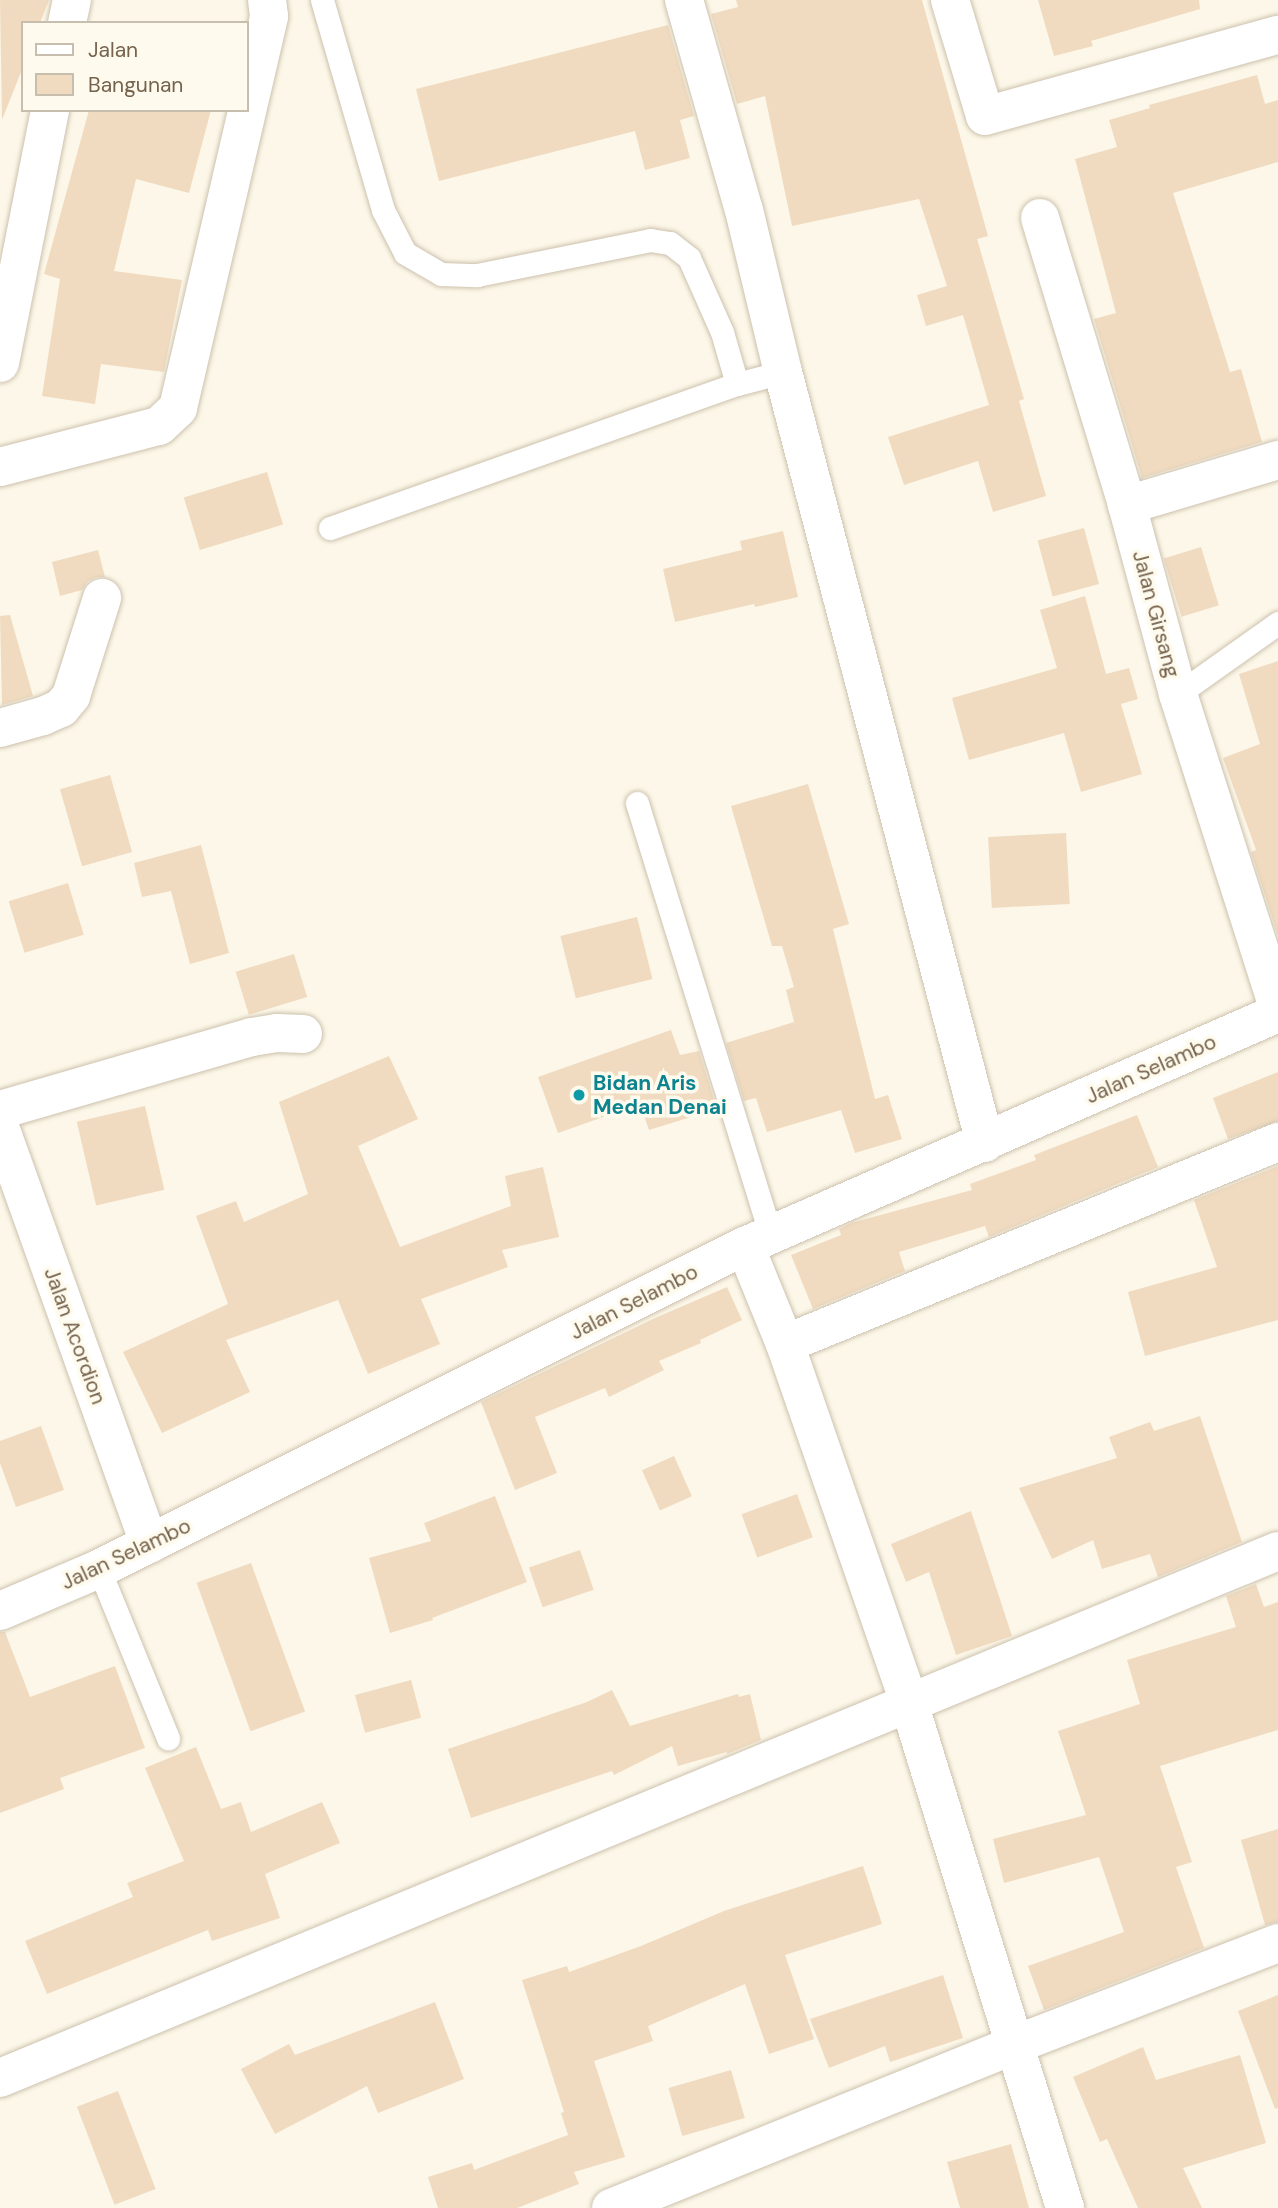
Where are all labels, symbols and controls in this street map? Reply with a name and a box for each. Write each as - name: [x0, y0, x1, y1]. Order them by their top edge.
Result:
- legend: [21, 21, 248, 112]
- text: Jalan: [88, 36, 138, 64]
- text: Bangunan: [88, 71, 183, 99]
- street label: Jalan Girsang: [1127, 548, 1185, 680]
- street label: Jalan Selambo: [1082, 1029, 1220, 1109]
- place label: Bidan Aris Medan Denai: [593, 1070, 727, 1120]
- marker: Bidan Aris Medan Denai: [571, 1087, 587, 1103]
- street label: Jalan Selambo: [566, 1259, 702, 1345]
- street label: Jalan Acordion: [39, 1264, 111, 1408]
- street label: Jalan Selambo: [57, 1513, 195, 1595]

